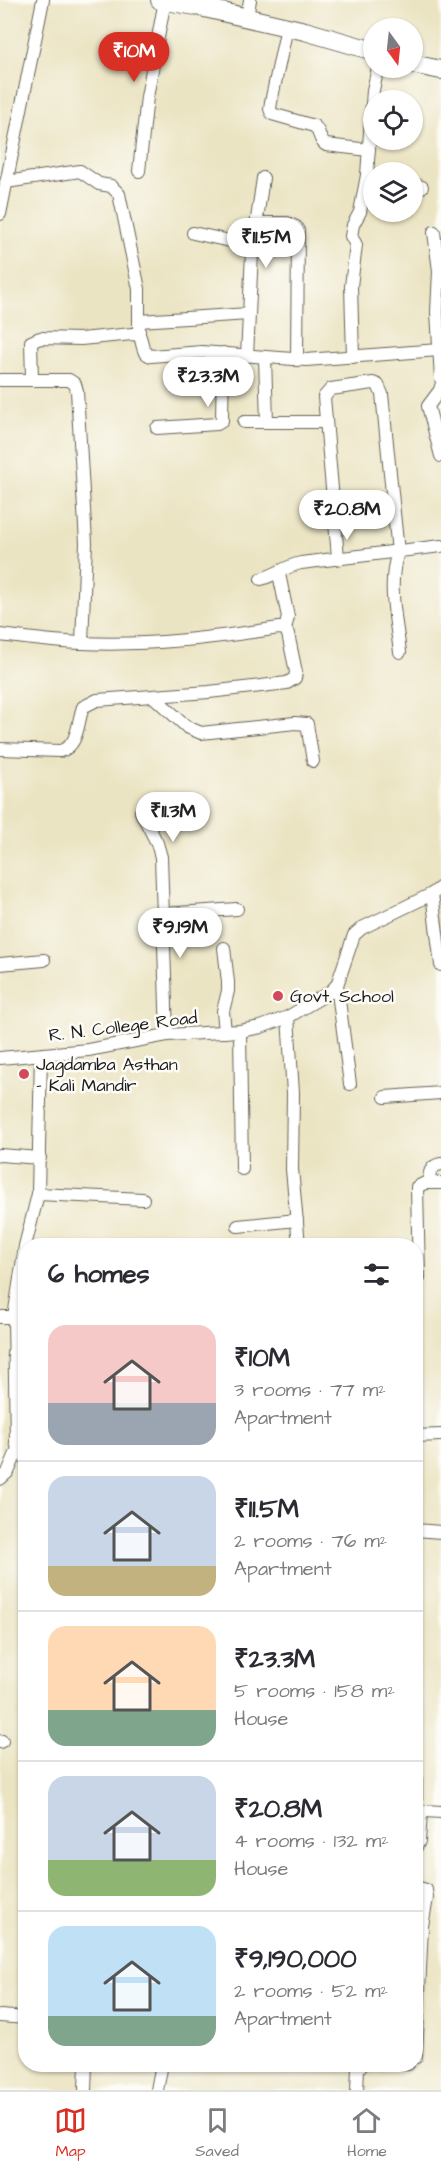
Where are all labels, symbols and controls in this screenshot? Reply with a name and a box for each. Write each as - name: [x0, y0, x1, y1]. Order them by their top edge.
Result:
- north arrow: [363, 18, 423, 78]
- map controls: [363, 18, 423, 222]
- pin: ₹10M: [98, 32, 170, 83]
- text: ₹10M: [112, 37, 156, 65]
- button: locate: [363, 90, 423, 150]
- button: layers: [363, 162, 423, 222]
- pin: ₹11.5M: [217, 218, 315, 269]
- text: ₹11.5M: [241, 223, 291, 251]
- pin: ₹23.3M: [159, 357, 257, 408]
- text: ₹23.3M: [177, 362, 239, 390]
- pin: ₹20.8M: [298, 490, 396, 541]
- text: ₹20.8M: [313, 495, 381, 523]
- pin: ₹11.3M: [124, 792, 222, 843]
- text: ₹11.3M: [150, 797, 196, 825]
- pin: ₹9.19M: [131, 908, 229, 959]
- text: ₹9.19M: [152, 913, 208, 941]
- place label: Govt. School: [290, 984, 394, 1009]
- marker: Govt. School: [271, 989, 285, 1003]
- street label: R. N. College Road: [47, 1005, 199, 1049]
- place label: Jagdamba Asthan - Kali Mandir: [36, 1052, 178, 1098]
- marker: Jagdamba Asthan - Kali Mandir: [17, 1067, 31, 1081]
- text: 6 homes: [48, 1256, 150, 1292]
- icon: filters: [360, 1258, 393, 1291]
- text: ₹10M: [234, 1340, 290, 1376]
- icon: home: [96, 1349, 168, 1421]
- text: 3 rooms · 77 m²: [234, 1376, 386, 1404]
- text: Apartment: [234, 1404, 332, 1432]
- text: ₹11.5M: [234, 1491, 299, 1527]
- icon: home: [96, 1500, 168, 1572]
- text: 2 rooms · 76 m²: [234, 1527, 387, 1555]
- text: Apartment: [234, 1555, 332, 1583]
- text: ₹23.3M: [234, 1641, 315, 1677]
- icon: home: [96, 1650, 168, 1722]
- text: 5 rooms · 158 m²: [234, 1677, 395, 1705]
- text: House: [234, 1705, 288, 1733]
- text: ₹20.8M: [234, 1791, 322, 1827]
- icon: home: [96, 1800, 168, 1872]
- text: 4 rooms · 132 m²: [234, 1827, 389, 1855]
- text: House: [234, 1855, 288, 1883]
- text: ₹9,190,000: [234, 1941, 357, 1977]
- icon: home: [96, 1950, 168, 2022]
- text: 2 rooms · 52 m²: [234, 1977, 388, 2005]
- text: Apartment: [234, 2005, 332, 2033]
- tab: Map: [54, 2104, 87, 2162]
- tab: Saved: [195, 2104, 239, 2162]
- tab: Home: [347, 2104, 387, 2162]

